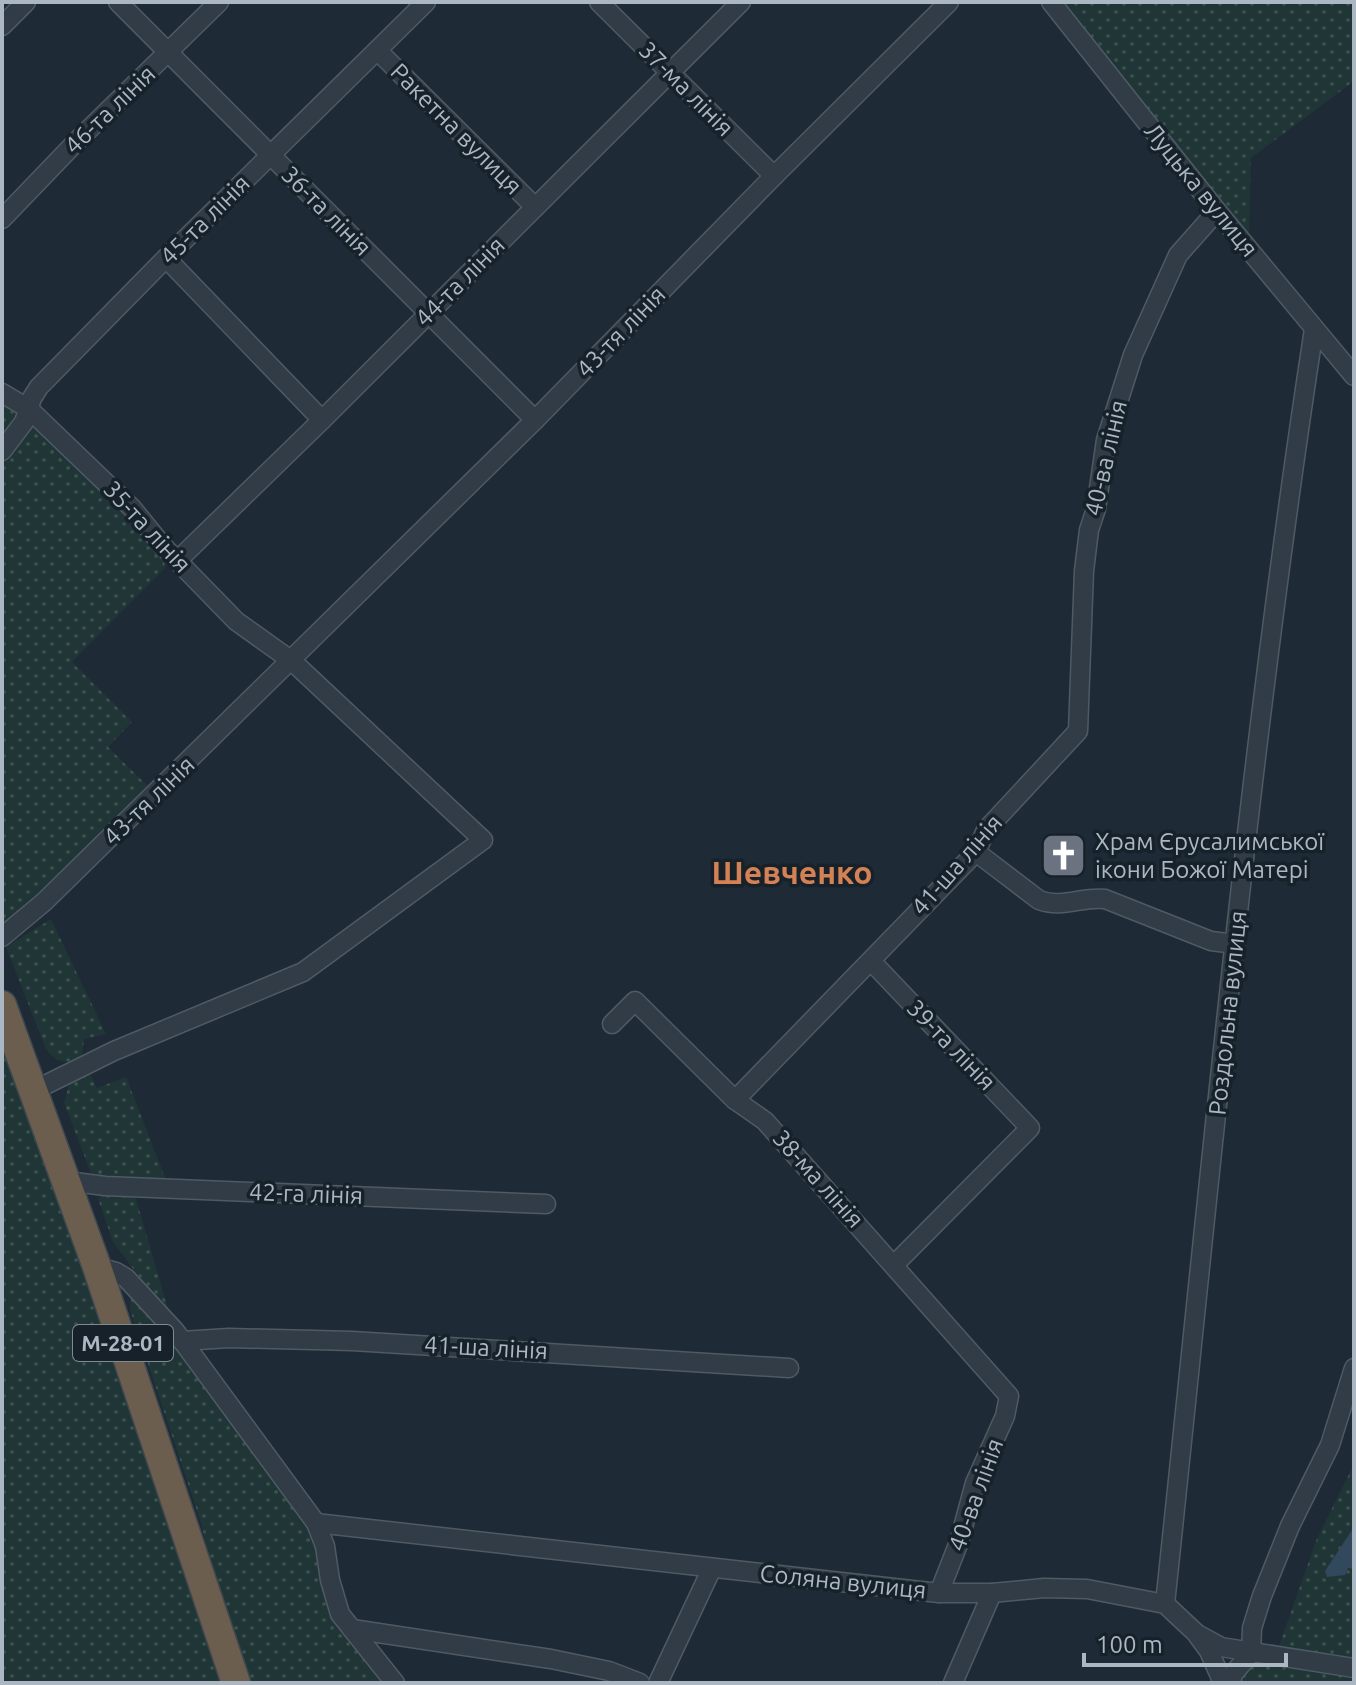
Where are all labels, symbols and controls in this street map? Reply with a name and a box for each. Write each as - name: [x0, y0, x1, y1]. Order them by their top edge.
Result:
- street label: 37-ма лінія: [634, 36, 739, 141]
- street label: Ракетна вулиця: [385, 58, 527, 200]
- street label: 46-та лінія: [59, 60, 160, 159]
- street label: Луцька вулиця: [1139, 117, 1264, 262]
- street label: 36-та лінія: [276, 160, 377, 261]
- street label: 45-та лінія: [154, 169, 255, 270]
- street label: 44-та лінія: [409, 231, 510, 332]
- street label: 43-тя лінія: [571, 281, 671, 383]
- street label: 40-ва лінія: [1079, 397, 1132, 518]
- street label: 35-та лінія: [98, 475, 197, 578]
- street label: 43-тя лінія: [98, 751, 200, 851]
- street label: 41-ша лінія: [906, 809, 1007, 920]
- place label: Храм Єрусалимської ікони Божої Матері: [1095, 828, 1325, 883]
- church icon: Храм Єрусалимської ікони Божої Матері: [1040, 832, 1088, 880]
- district label: Шевченко: [711, 854, 873, 890]
- street label: Роздольна вулиця: [1203, 909, 1252, 1116]
- street label: 39-та лінія: [902, 994, 1001, 1095]
- street label: 38-ма лінія: [768, 1124, 869, 1233]
- street label: 42-га лінія: [248, 1178, 364, 1209]
- road number: М-28-01: [73, 1325, 173, 1361]
- street label: 41-ша лінія: [423, 1331, 549, 1364]
- street label: 40-ва лінія: [943, 1435, 1008, 1555]
- street label: Соляна вулиця: [759, 1559, 928, 1604]
- scale bar: [1084, 1617, 1286, 1667]
- text: 100 m: [1096, 1631, 1163, 1658]

